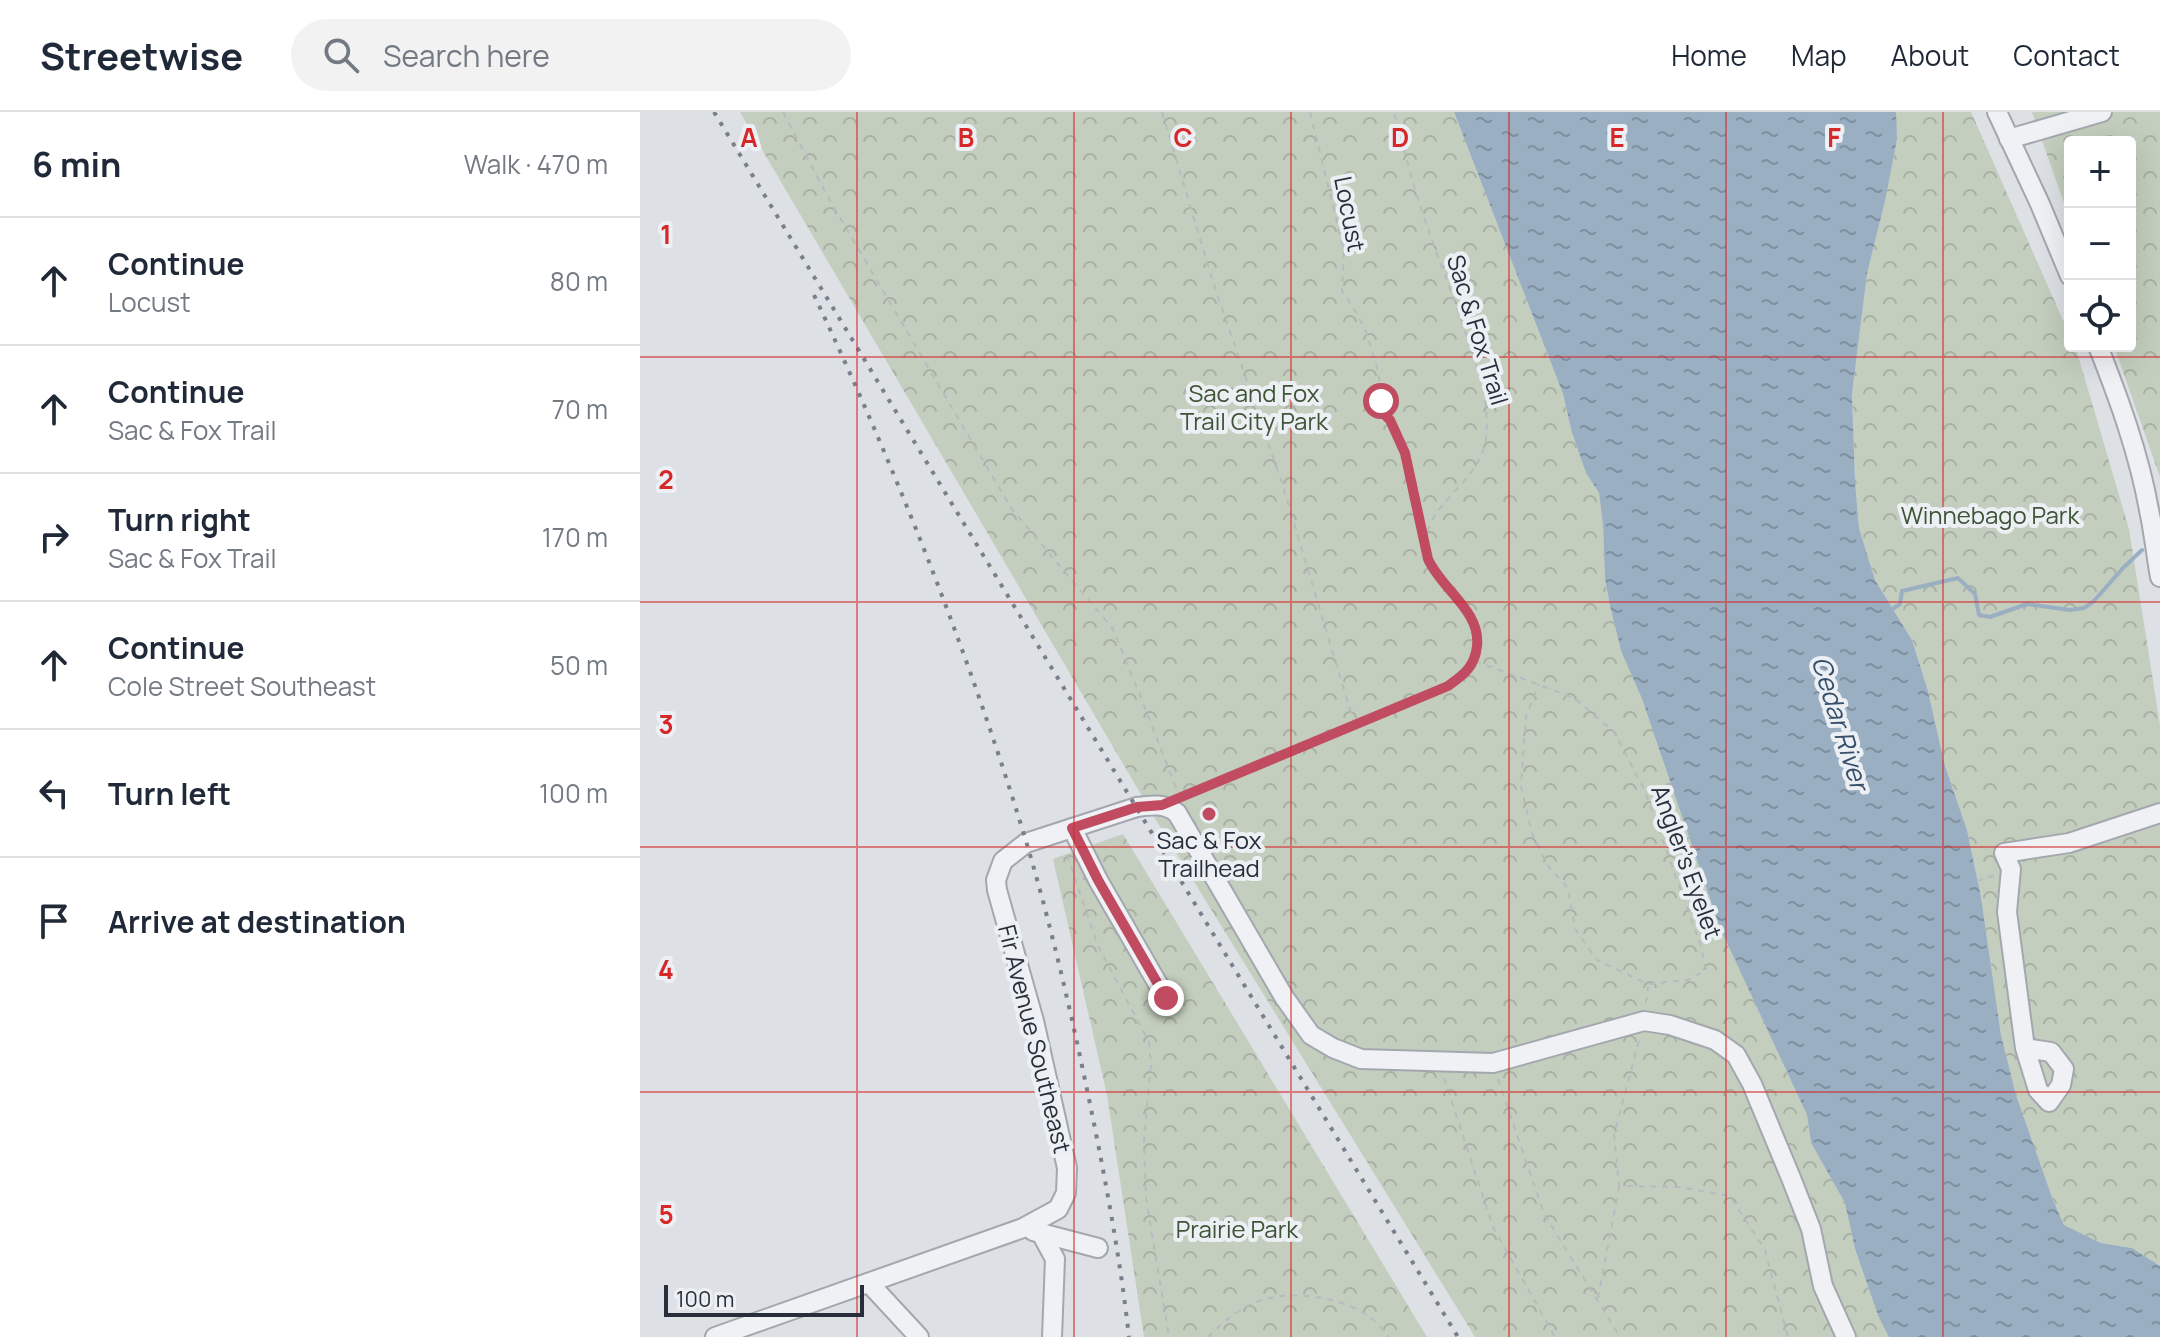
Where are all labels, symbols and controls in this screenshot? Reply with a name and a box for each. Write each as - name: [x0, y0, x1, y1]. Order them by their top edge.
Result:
- search box: [291, 19, 851, 91]
- text: Streetwise: [40, 29, 243, 81]
- icon: search: [319, 33, 363, 77]
- text: Search here: [383, 35, 550, 76]
- text: Home: [1671, 36, 1747, 74]
- text: Map: [1791, 36, 1847, 74]
- text: About: [1891, 36, 1969, 74]
- text: Contact: [2013, 36, 2120, 74]
- text: A: [740, 119, 758, 155]
- text: B: [958, 119, 974, 155]
- text: C: [1173, 119, 1193, 155]
- text: D: [1391, 119, 1409, 155]
- text: E: [1609, 119, 1625, 155]
- text: F: [1827, 119, 1841, 155]
- map controls: [2064, 136, 2136, 352]
- button: +: [2064, 136, 2136, 208]
- text: 6 min: [32, 141, 121, 187]
- text: Walk · 470 m: [464, 146, 608, 182]
- street label: Locust: [1327, 173, 1374, 254]
- button: −: [2064, 208, 2136, 280]
- text: 1: [660, 216, 672, 252]
- text: Continue: [108, 243, 244, 284]
- street label: Sac & Fox Trail: [1440, 250, 1517, 409]
- icon: ahead: [32, 259, 76, 303]
- text: 80 m: [550, 263, 608, 299]
- button: locate: [2064, 280, 2136, 352]
- text: Locust: [108, 284, 191, 320]
- text: Continue: [108, 371, 244, 412]
- park label: Sac and Fox Trail City Park: [1180, 376, 1329, 437]
- route start: [1363, 383, 1399, 419]
- icon: ahead: [32, 387, 76, 431]
- text: 70 m: [552, 391, 608, 427]
- text: Sac & Fox Trail: [108, 412, 277, 448]
- text: 2: [658, 461, 674, 497]
- park label: Winnebago Park: [1901, 498, 2080, 531]
- text: Turn right: [108, 499, 251, 540]
- icon: right: [32, 515, 76, 559]
- text: 170 m: [542, 519, 608, 555]
- text: Sac & Fox Trail: [108, 540, 277, 576]
- text: Continue: [108, 627, 244, 668]
- icon: ahead: [32, 643, 76, 687]
- text: 50 m: [550, 647, 608, 683]
- water label: Cedar River: [1804, 651, 1879, 797]
- text: Cole Street Southeast: [108, 668, 376, 704]
- text: 3: [658, 706, 674, 742]
- icon: left: [32, 771, 76, 815]
- text: Turn left: [108, 773, 231, 814]
- text: 100 m: [539, 775, 608, 811]
- street label: Angler's Eyelet: [1644, 780, 1731, 943]
- marker: Sac & Fox Trailhead: [1200, 805, 1218, 823]
- place label: Sac & Fox Trailhead: [1157, 823, 1262, 884]
- icon: arrive: [32, 899, 76, 943]
- text: Arrive at destination: [108, 901, 406, 942]
- street label: Fir Avenue Southeast: [991, 921, 1080, 1156]
- text: 4: [658, 951, 674, 987]
- route end: [1148, 980, 1184, 1016]
- text: 5: [658, 1196, 674, 1232]
- park label: Prairie Park: [1176, 1212, 1299, 1245]
- scale bar: [664, 1281, 864, 1317]
- text: 100 m: [676, 1284, 734, 1314]

